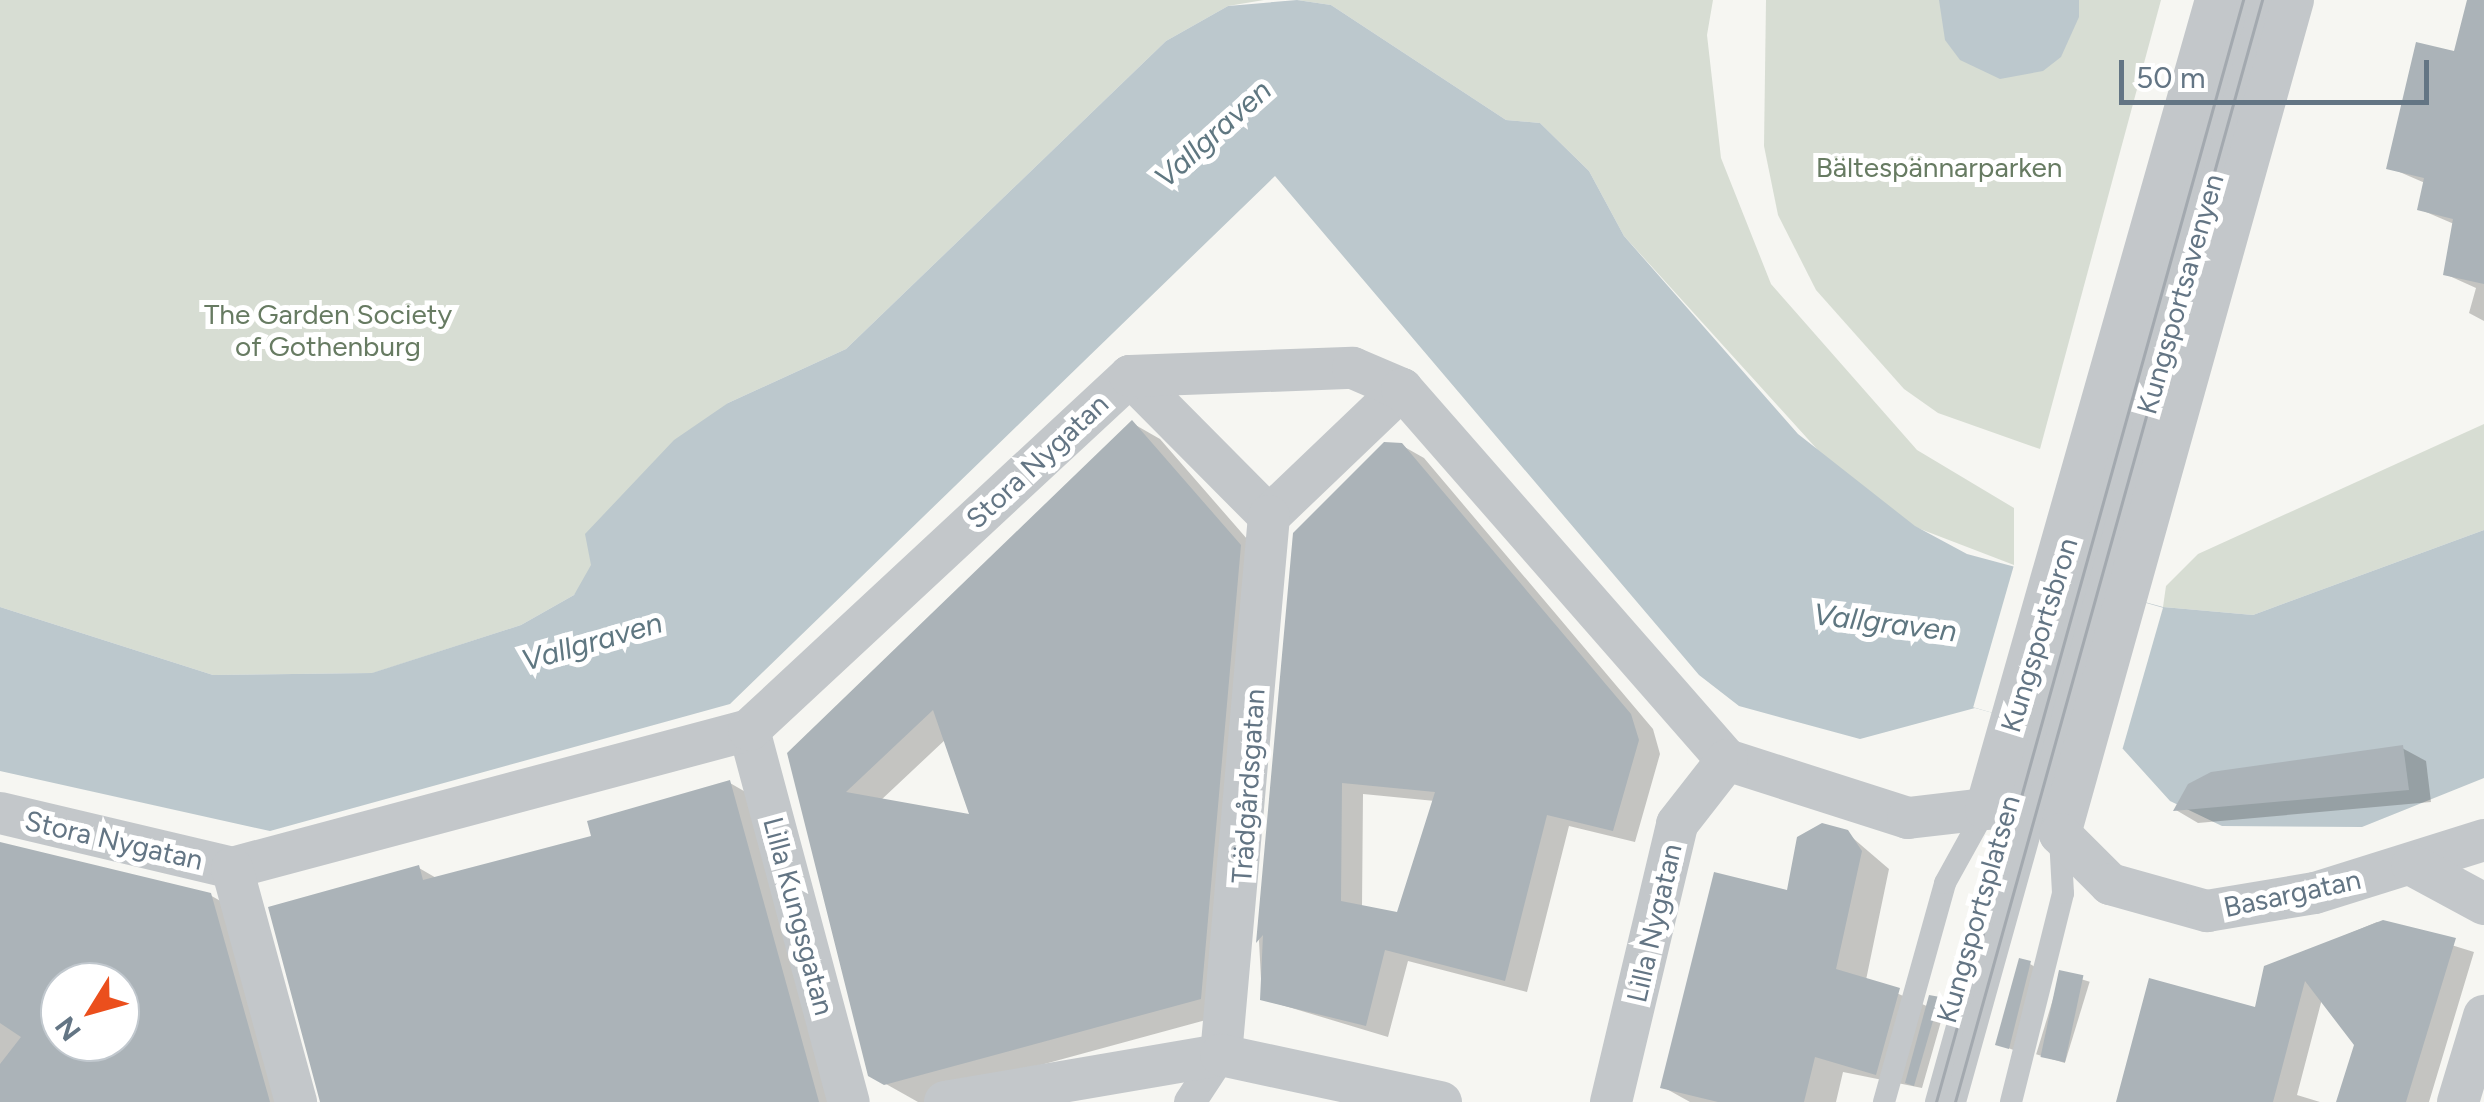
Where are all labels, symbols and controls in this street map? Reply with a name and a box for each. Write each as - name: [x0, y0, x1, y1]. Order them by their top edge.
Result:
- scale bar: [2124, 40, 2434, 102]
- text: 50 m: [2136, 59, 2205, 96]
- water label: Vallgraven: [1147, 72, 1279, 196]
- park label: Bältespännarparken: [1816, 150, 2062, 184]
- street label: Kungsportsavenyen: [2130, 170, 2230, 418]
- park label: The Garden Society of Gothenburg: [204, 297, 452, 363]
- street label: Stora Nygatan: [959, 387, 1115, 535]
- street label: Kungsportsbron: [1993, 534, 2085, 736]
- water label: Vallgraven: [1811, 596, 1959, 650]
- water label: Vallgraven: [518, 605, 666, 679]
- street label: Trädgårdsgatan: [1224, 688, 1272, 884]
- street label: Kungsportsplatsen: [1929, 791, 2027, 1027]
- street label: Stora Nygatan: [22, 803, 206, 877]
- street label: Lilla Kungsgatan: [756, 813, 842, 1019]
- street label: Lilla Nygatan: [1619, 840, 1689, 1006]
- street label: Basargatan: [2220, 862, 2364, 924]
- north arrow: [40, 962, 140, 1062]
- text: N: [48, 1010, 88, 1048]

